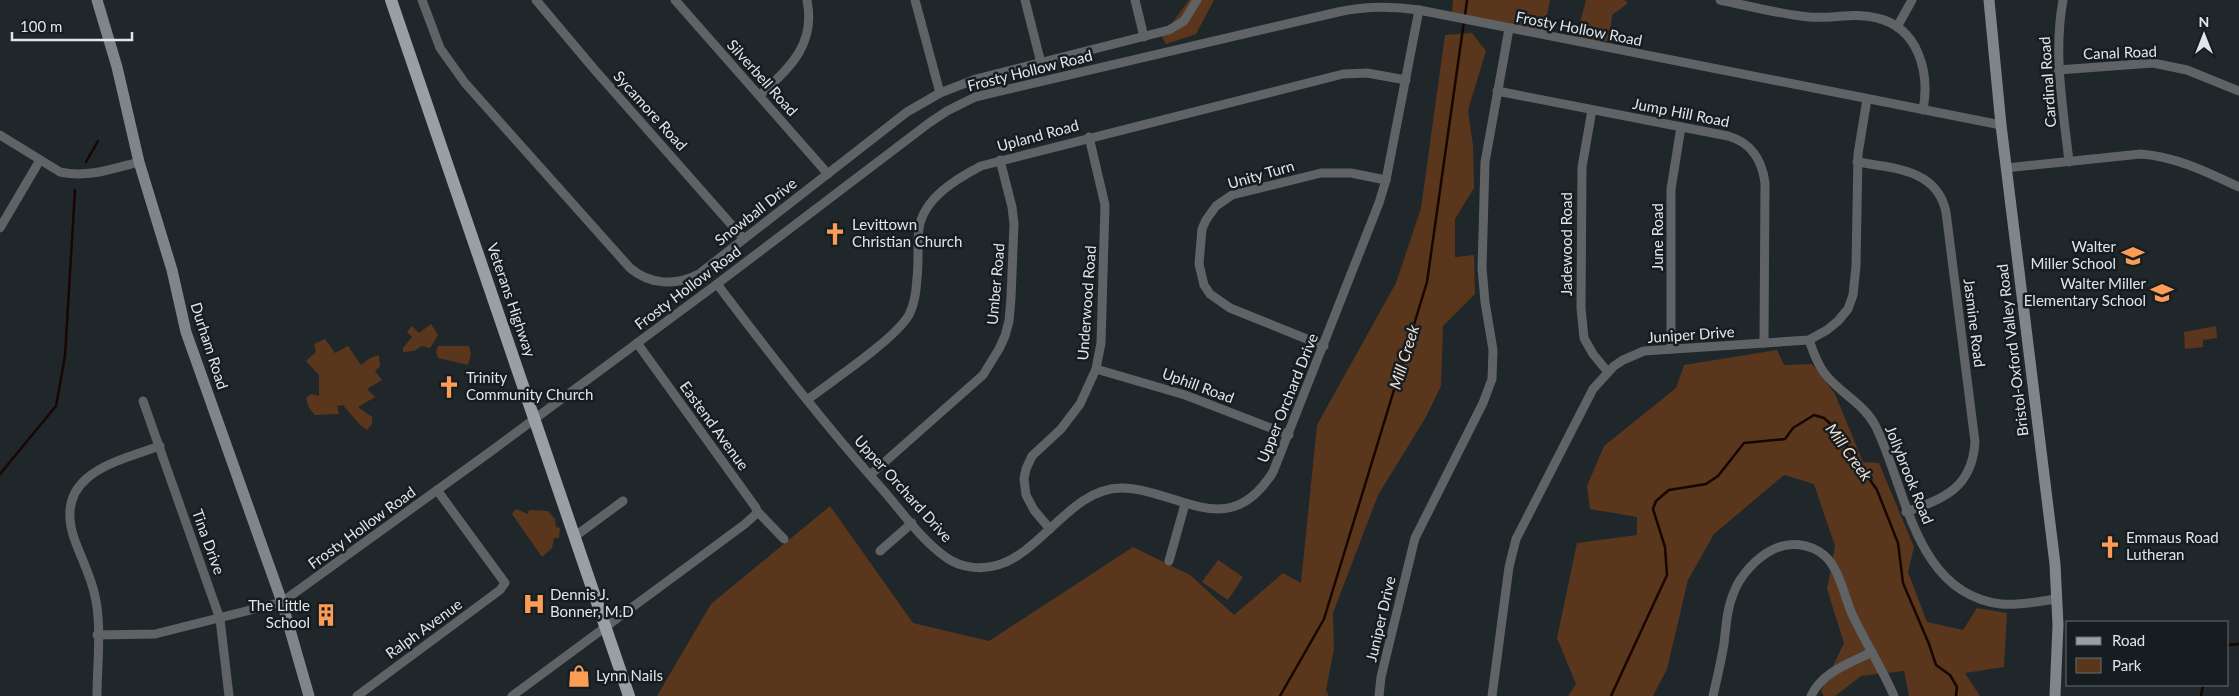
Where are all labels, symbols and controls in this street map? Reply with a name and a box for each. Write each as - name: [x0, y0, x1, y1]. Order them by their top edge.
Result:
- street label: Frosty Hollow Road: [1514, 7, 1644, 49]
- scale bar: [12, 10, 132, 42]
- north arrow: [2179, 10, 2229, 60]
- text: N: [2199, 13, 2209, 30]
- text: 100 m: [20, 17, 62, 35]
- street label: Silverbell Road: [724, 35, 802, 119]
- street label: Cardinal Road: [2035, 36, 2059, 128]
- street label: Canal Road: [2083, 42, 2157, 62]
- street label: Frosty Hollow Road: [965, 46, 1094, 94]
- street label: Sycamore Road: [610, 67, 691, 154]
- street label: Jump Hill Road: [1631, 94, 1731, 130]
- street label: Upland Road: [995, 115, 1081, 155]
- street label: Unity Turn: [1225, 156, 1296, 192]
- street label: Snowball Drive: [711, 174, 800, 249]
- street label: Jadewood Road: [1557, 192, 1575, 296]
- street label: June Road: [1648, 203, 1666, 271]
- place label: Levittown Christian Church: [852, 215, 962, 250]
- church icon: Levittown Christian Church: [822, 221, 848, 247]
- place label: Walter Miller School: [2030, 237, 2117, 272]
- street label: Veterans Highway: [484, 240, 540, 359]
- street label: Frosty Hollow Road: [631, 241, 744, 333]
- street label: Umber Road: [982, 242, 1008, 325]
- school or university icon: Walter Miller School: [2120, 243, 2146, 269]
- street label: Underwood Road: [1073, 245, 1099, 361]
- street label: Bristol-Oxford Valley Road: [1993, 263, 2032, 437]
- place label: Walter Miller Elementary School: [2024, 274, 2147, 309]
- street label: Jasmine Road: [1961, 277, 1989, 368]
- school or university icon: Walter Miller Elementary School: [2149, 280, 2175, 306]
- street label: Durham Road: [187, 300, 232, 391]
- water label: Mill Creek: [1385, 322, 1422, 391]
- street label: Juniper Drive: [1647, 322, 1735, 346]
- street label: Upper Orchard Drive: [1253, 330, 1321, 465]
- street label: Uphill Road: [1160, 364, 1237, 406]
- place label: Trinity Community Church: [466, 368, 593, 403]
- church icon: Trinity Community Church: [436, 374, 462, 400]
- street label: Eastend Avenue: [677, 377, 753, 473]
- water label: Mill Creek: [1822, 419, 1877, 484]
- street label: Jollybrook Road: [1882, 423, 1938, 527]
- street label: Upper Orchard Drive: [851, 431, 957, 546]
- street label: Frosty Hollow Road: [304, 482, 419, 572]
- street label: Tina Drive: [189, 507, 229, 577]
- place label: Emmaus Road Lutheran: [2126, 528, 2219, 563]
- church icon: Emmaus Road Lutheran: [2097, 534, 2123, 560]
- street label: Juniper Drive: [1361, 574, 1399, 663]
- place label: Dennis J. Bonner, M.D: [550, 585, 634, 620]
- hospital icon: Dennis J. Bonner, M.D: [521, 591, 547, 617]
- street label: Ralph Avenue: [382, 594, 465, 662]
- place label: The Little School: [248, 596, 310, 631]
- building icon: The Little School: [313, 602, 339, 628]
- legend: [2066, 621, 2229, 686]
- text: Road: [2112, 631, 2145, 649]
- text: Park: [2112, 656, 2142, 674]
- shop icon: Lynn Nails: [566, 663, 592, 689]
- place label: Lynn Nails: [596, 666, 663, 684]

